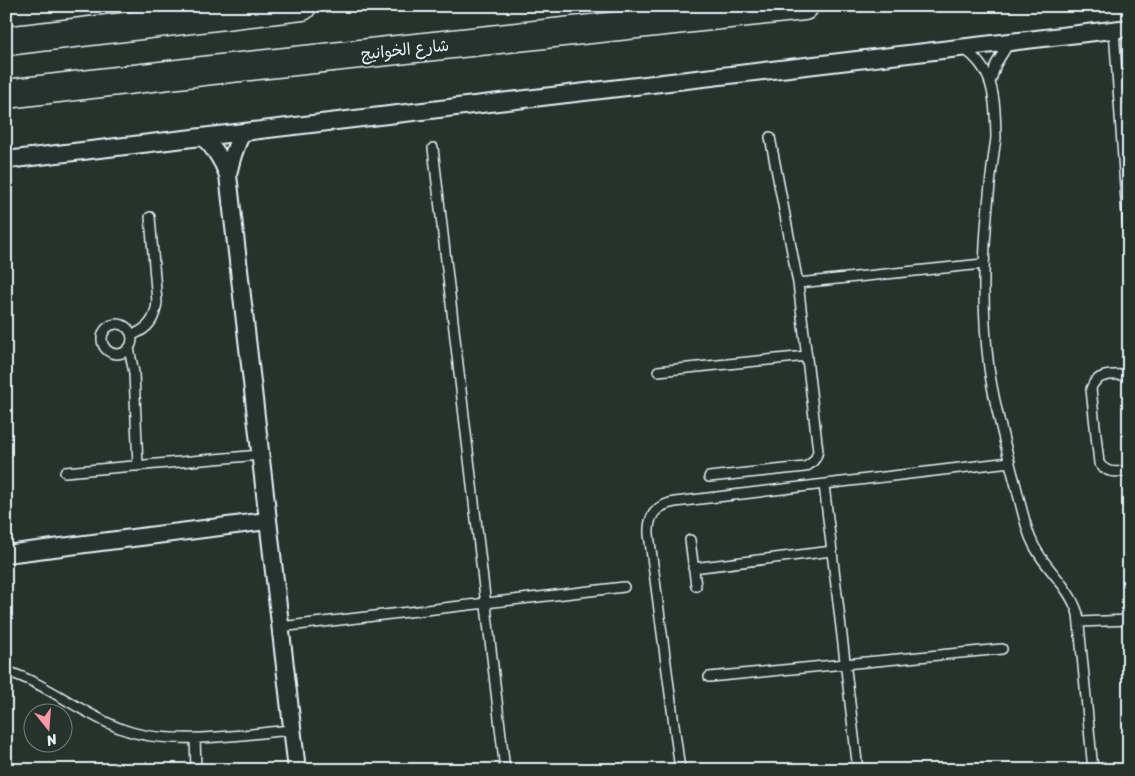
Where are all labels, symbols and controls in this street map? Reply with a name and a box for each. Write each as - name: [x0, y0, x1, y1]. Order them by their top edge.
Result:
- street label: شارع الخوانيج: [360, 30, 451, 69]
- north arrow: [22, 704, 72, 754]
- text: N: [43, 726, 61, 753]

